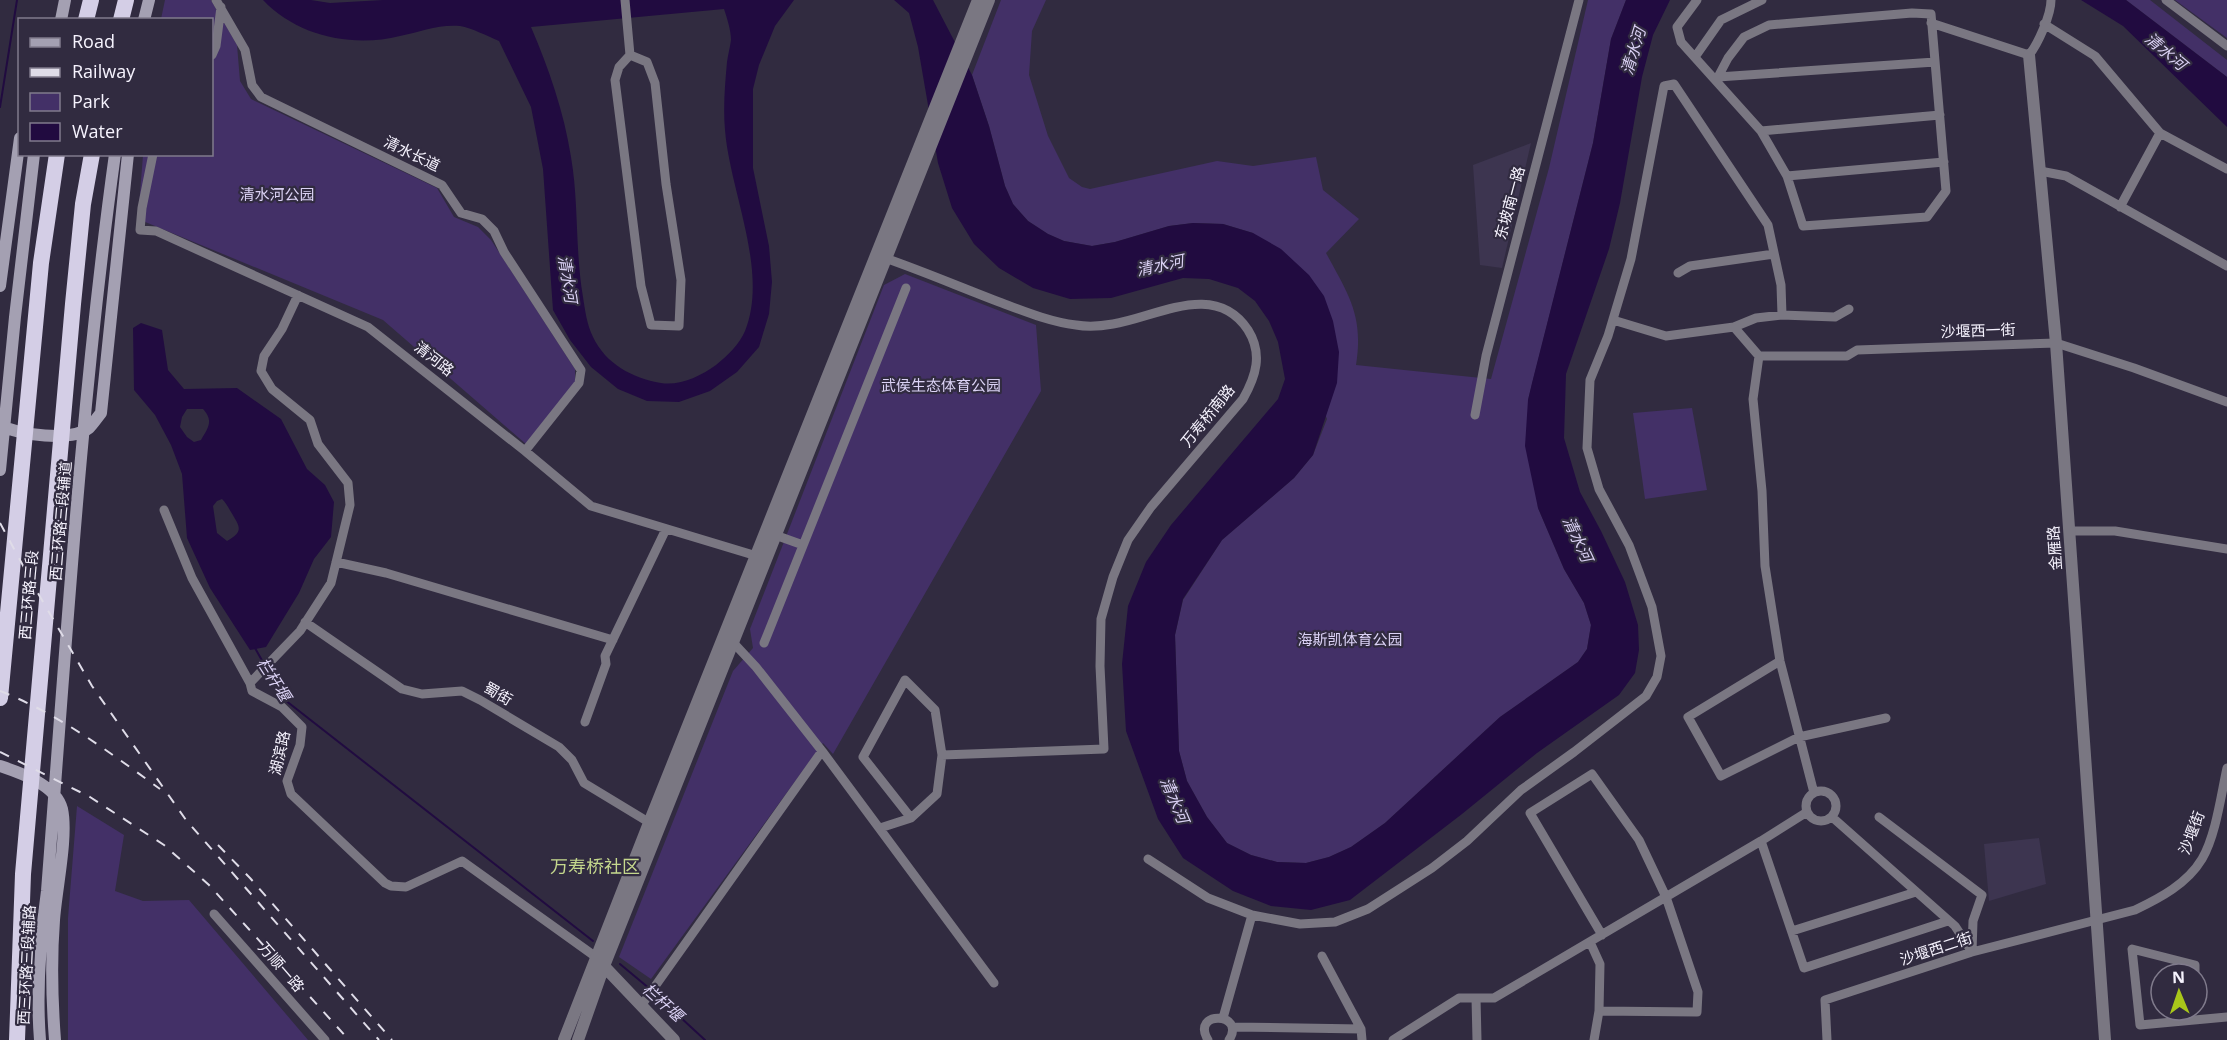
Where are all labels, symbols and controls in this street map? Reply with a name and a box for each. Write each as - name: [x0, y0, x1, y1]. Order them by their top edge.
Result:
- legend: [18, 18, 213, 156]
- water label: 清水河: [1615, 22, 1651, 77]
- water label: 清水河: [2141, 27, 2194, 77]
- text: Road: [72, 29, 115, 53]
- text: Railway: [72, 59, 136, 83]
- text: Park: [72, 89, 110, 113]
- text: Water: [72, 119, 123, 143]
- street label: 清水长道: [381, 131, 444, 175]
- street label: 东坡南一路: [1490, 164, 1528, 242]
- park label: 清水河公园: [239, 184, 315, 204]
- water label: 清水河: [1134, 249, 1189, 281]
- water label: 清水河: [553, 254, 583, 307]
- street label: 沙堰西一街: [1940, 319, 2016, 341]
- street label: 清河路: [411, 336, 459, 380]
- park label: 武侯生态体育公园: [881, 375, 1001, 395]
- street label: 万寿桥南路: [1176, 380, 1239, 451]
- street label: 西三环路三段辅道: [45, 460, 75, 582]
- water label: 清水河: [1558, 513, 1599, 568]
- street label: 金雁路: [2042, 525, 2066, 571]
- street label: 西三环路三段: [14, 549, 42, 641]
- park label: 海斯凯体育公园: [1297, 629, 1403, 649]
- water label: 栏杆堰: [252, 653, 298, 708]
- street label: 蜀街: [481, 677, 516, 709]
- street label: 湖滨路: [264, 729, 294, 777]
- water label: 清水河: [1155, 774, 1196, 829]
- street label: 沙堰街: [2174, 808, 2208, 857]
- district label: 万寿桥社区: [550, 854, 640, 878]
- street label: 西三环路三段辅路: [13, 904, 39, 1025]
- street label: 沙堰西二街: [1897, 927, 1974, 969]
- street label: 万顺一路: [255, 937, 309, 996]
- north arrow: [2149, 962, 2209, 1022]
- text: N: [2172, 966, 2185, 988]
- water label: 栏杆堰: [638, 978, 690, 1028]

